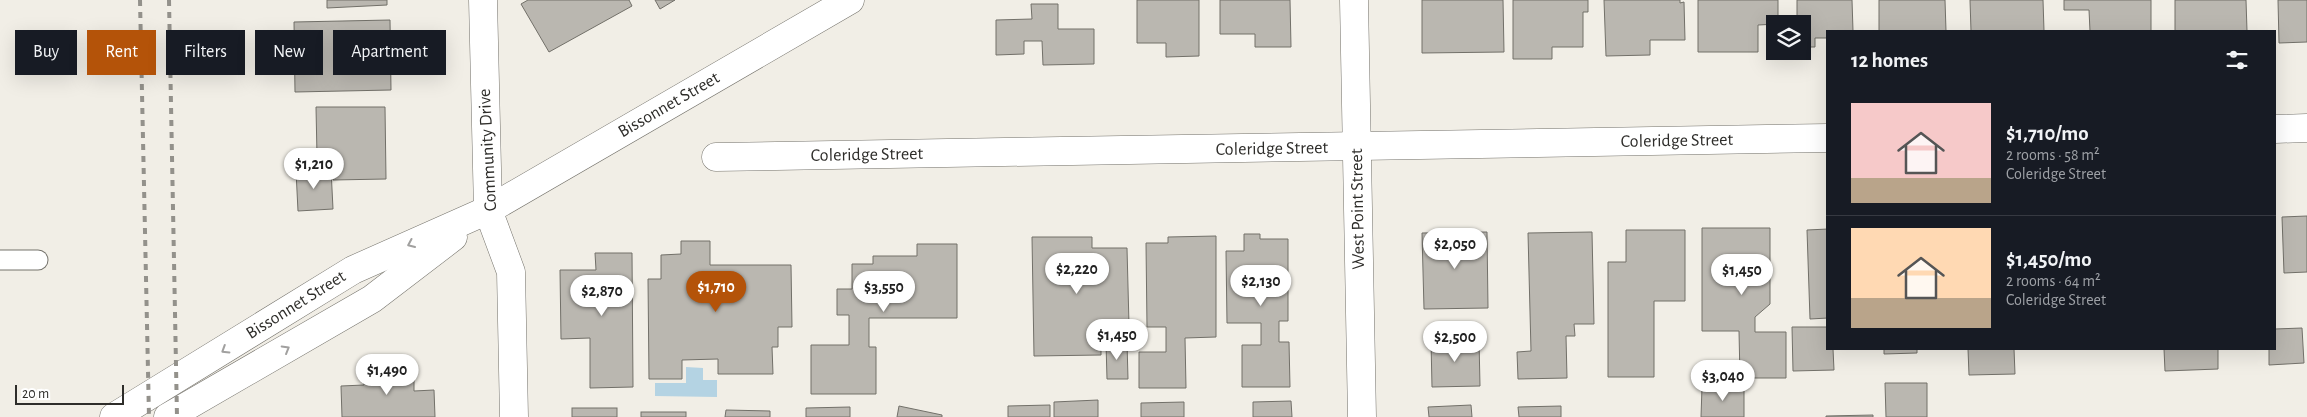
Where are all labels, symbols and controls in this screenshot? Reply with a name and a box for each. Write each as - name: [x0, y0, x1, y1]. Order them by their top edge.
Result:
- map controls: [1766, 15, 1811, 60]
- button: layers: [1766, 15, 1811, 60]
- chip: Buy: [15, 30, 77, 75]
- chip: Rent: [87, 30, 156, 75]
- chip: Filters: [166, 30, 245, 75]
- chip: New: [255, 30, 323, 75]
- chip: Apartment: [333, 30, 446, 75]
- icon: filters: [2223, 46, 2251, 74]
- text: 12 homes: [1851, 50, 1928, 71]
- street label: Bissonnet Street: [615, 69, 723, 141]
- street label: Community Drive: [476, 88, 500, 212]
- icon: home: [1891, 123, 1951, 183]
- text: $1,710/mo: [2006, 123, 2089, 144]
- street label: Coleridge Street: [1621, 131, 1734, 151]
- street label: Coleridge Street: [1216, 139, 1329, 159]
- street label: Coleridge Street: [811, 145, 924, 165]
- text: 2 rooms · 58 m²: [2006, 147, 2100, 163]
- pin: $1,210: [273, 148, 355, 190]
- street label: West Point Street: [1348, 148, 1368, 270]
- text: $1,210: [295, 156, 333, 172]
- text: Coleridge Street: [2006, 166, 2106, 182]
- pin: $2,050: [1414, 228, 1496, 270]
- text: $2,050: [1434, 236, 1476, 252]
- one-way arrow: [407, 238, 416, 248]
- icon: home: [1891, 248, 1951, 308]
- text: $1,450/mo: [2006, 249, 2092, 270]
- pin: $2,220: [1036, 252, 1118, 295]
- pin: $1,450: [1701, 254, 1783, 296]
- text: $2,220: [1056, 261, 1098, 277]
- text: $1,450: [1722, 262, 1762, 278]
- pin: $2,130: [1220, 264, 1302, 307]
- street label: Bissonnet Street: [243, 267, 349, 343]
- pin: $1,710: [675, 270, 757, 313]
- pin: $3,550: [843, 270, 925, 313]
- text: $2,130: [1241, 273, 1281, 289]
- text: 2 rooms · 64 m²: [2006, 273, 2101, 289]
- pin: $2,870: [561, 274, 643, 317]
- text: $1,710: [697, 279, 735, 295]
- text: $3,550: [864, 279, 904, 295]
- text: $2,870: [581, 283, 623, 299]
- text: Coleridge Street: [2006, 292, 2106, 308]
- pin: $1,450: [1076, 318, 1158, 361]
- pin: $2,500: [1414, 320, 1496, 363]
- text: $1,450: [1097, 327, 1137, 343]
- text: $2,500: [1434, 329, 1476, 345]
- one-way arrow: [221, 344, 230, 353]
- one-way arrow: [280, 345, 289, 355]
- pin: $1,490: [346, 354, 428, 396]
- pin: $3,040: [1682, 360, 1764, 402]
- text: $1,490: [367, 362, 407, 378]
- text: $3,040: [1702, 368, 1744, 384]
- scale bar: [15, 382, 124, 405]
- text: 20 m: [22, 387, 49, 401]

